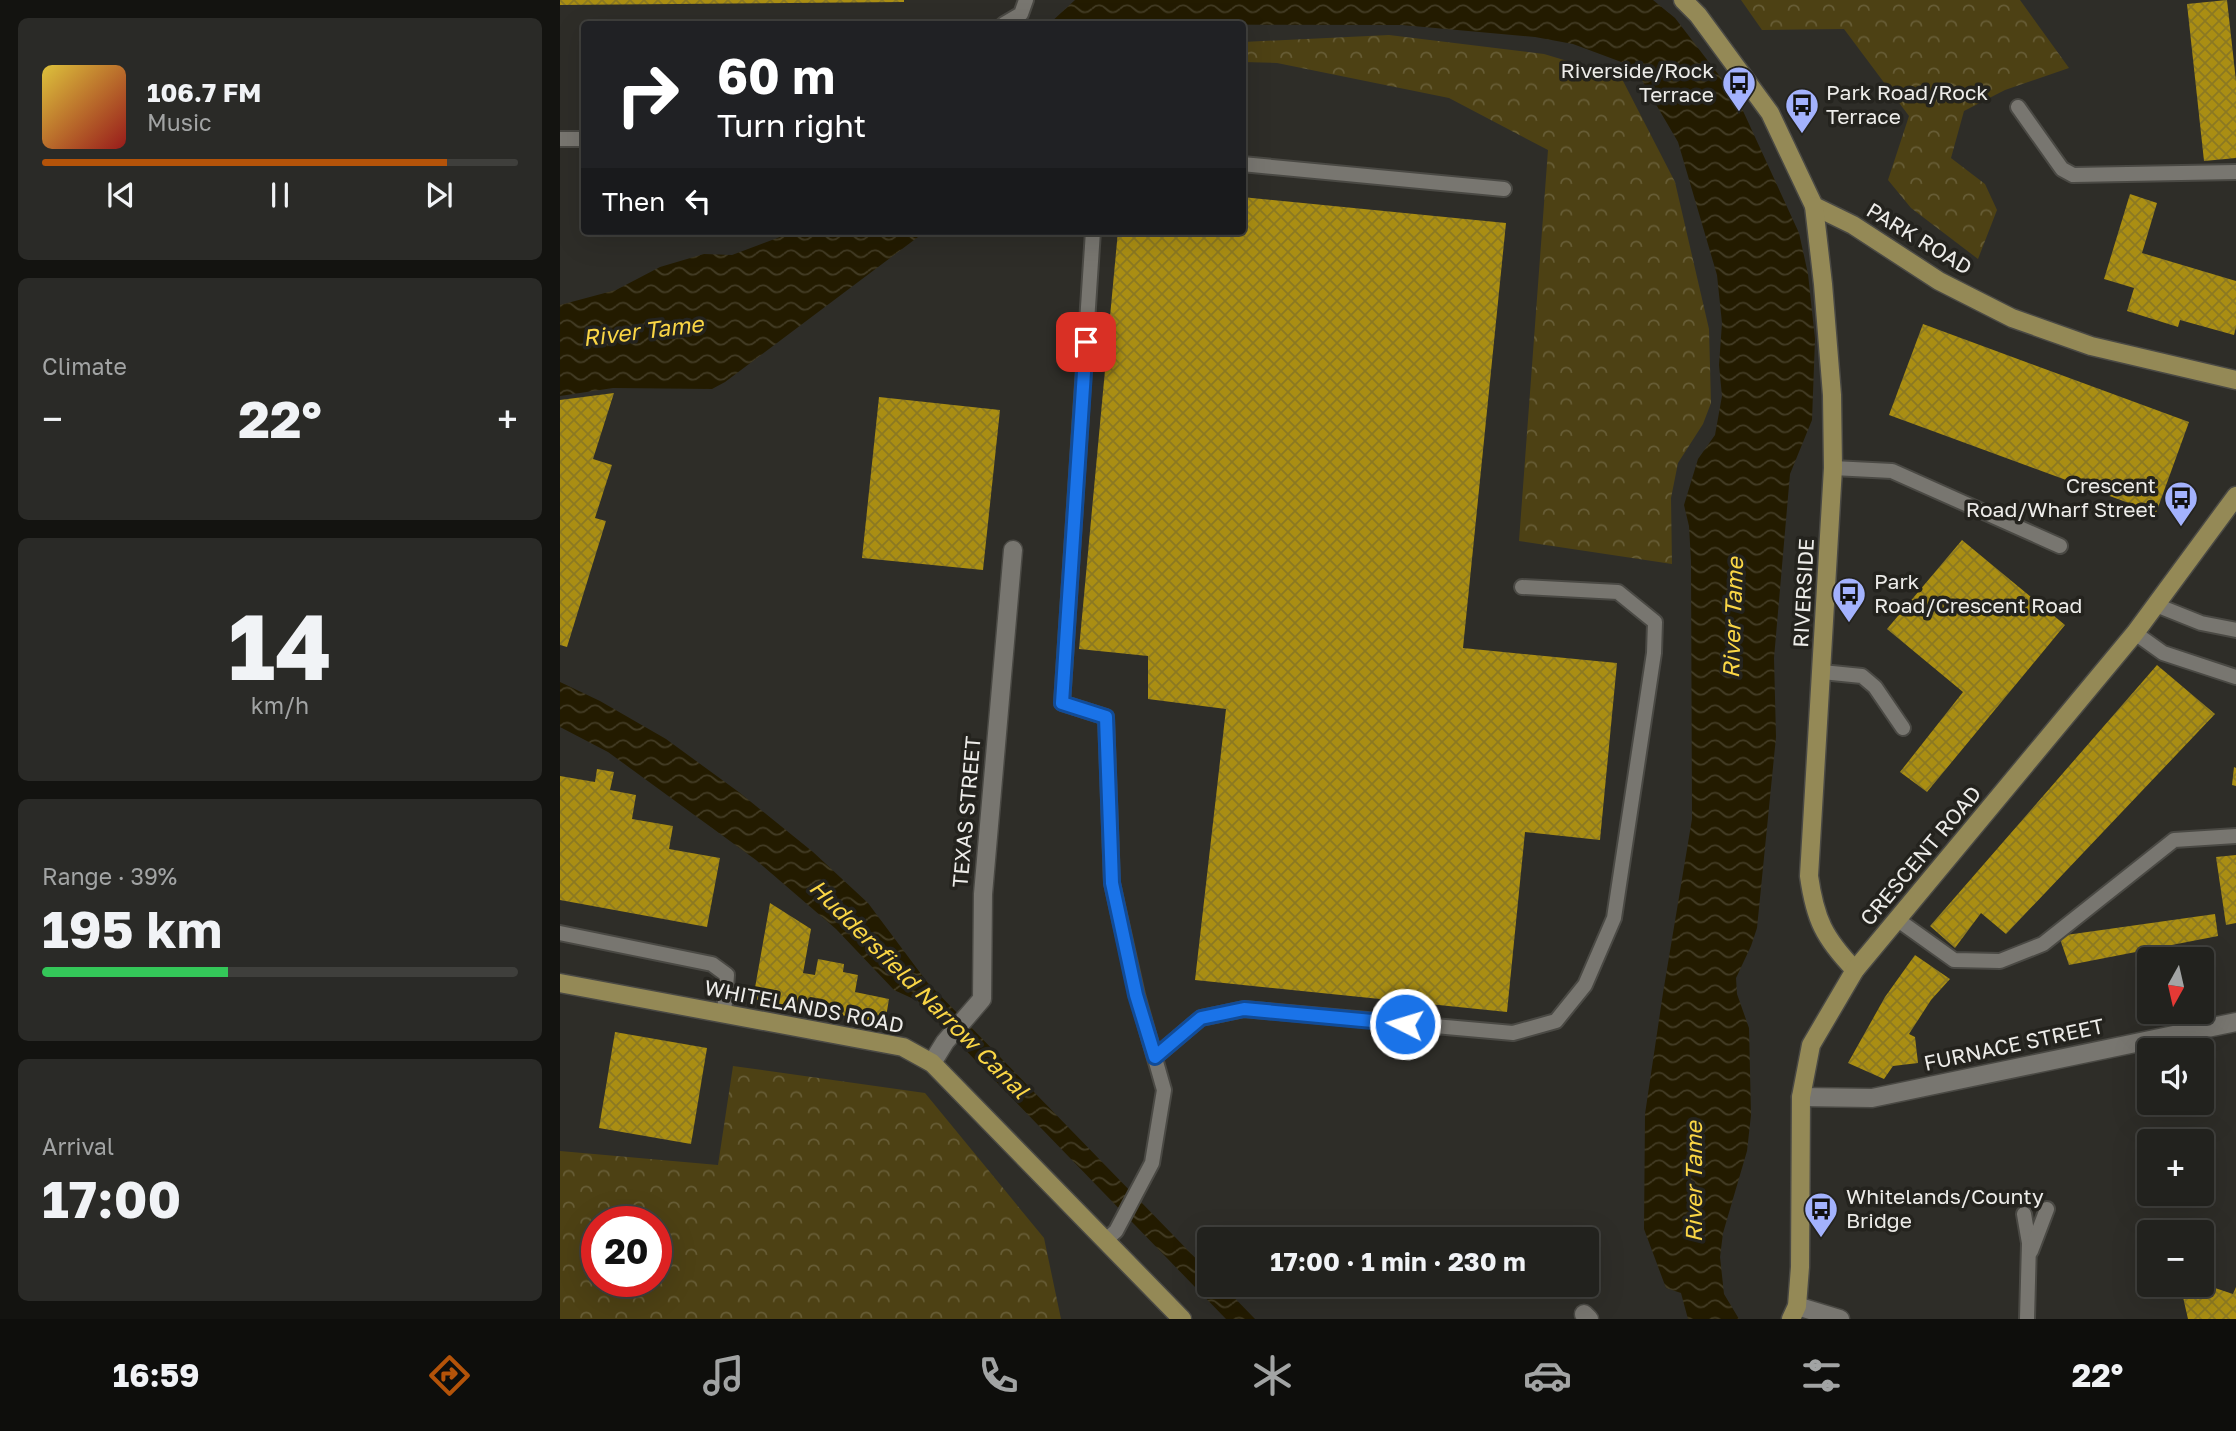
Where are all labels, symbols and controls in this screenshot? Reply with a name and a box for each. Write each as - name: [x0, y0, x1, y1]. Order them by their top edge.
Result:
- text: 60 m: [717, 46, 835, 105]
- icon: right: [602, 49, 693, 140]
- place label: Riverside/Rock Terrace: [1560, 57, 1714, 107]
- bus stop icon: Riverside/Rock Terrace: [1720, 64, 1758, 113]
- text: 106.7 FM: [147, 77, 261, 108]
- place label: Park Road/Rock Terrace: [1826, 79, 1988, 129]
- bus stop icon: Park Road/Rock Terrace: [1783, 86, 1821, 135]
- text: Turn right: [717, 106, 866, 144]
- text: Music: [147, 108, 212, 136]
- icon: previous: [102, 176, 140, 214]
- icon: pause: [261, 176, 299, 214]
- icon: next: [420, 176, 458, 214]
- icon: left: [679, 182, 717, 220]
- text: Then: [602, 186, 665, 217]
- street label: PARK ROAD: [1862, 197, 1977, 280]
- water label: River Tame: [581, 309, 706, 351]
- pin: [1056, 312, 1116, 372]
- icon: arrive: [1067, 323, 1105, 361]
- text: Climate: [42, 352, 127, 380]
- text: 22°: [238, 387, 322, 449]
- text: −: [42, 396, 63, 441]
- text: +: [497, 396, 518, 441]
- place label: Crescent Road/Wharf Street: [1966, 472, 2156, 522]
- bus stop icon: Crescent Road/Wharf Street: [2162, 479, 2200, 528]
- street label: RIVERSIDE: [1787, 538, 1819, 648]
- water label: River Tame: [1716, 555, 1748, 679]
- place label: Park Road/Crescent Road: [1874, 568, 2083, 618]
- bus stop icon: Park Road/Crescent Road: [1830, 575, 1868, 624]
- text: 14: [228, 591, 332, 700]
- text: km/h: [251, 691, 309, 719]
- street label: TEXAS STREET: [946, 735, 986, 889]
- street label: CRESCENT ROAD: [1854, 780, 1986, 930]
- text: Range · 39%: [42, 862, 177, 890]
- water label: Huddersfield Narrow Canal: [804, 873, 1036, 1105]
- text: 195 km: [42, 897, 222, 959]
- north arrow: [2137, 947, 2214, 1024]
- map controls: [2137, 947, 2214, 1297]
- street label: WHITELANDS ROAD: [702, 974, 906, 1038]
- position arrow: [1368, 987, 1442, 1061]
- street label: FURNACE STREET: [1921, 1012, 2106, 1076]
- button: sound: [2137, 1038, 2214, 1115]
- water label: River Tame: [1679, 1120, 1707, 1243]
- button: +: [2137, 1129, 2214, 1206]
- text: Arrival: [42, 1132, 114, 1160]
- text: 17:00: [42, 1167, 181, 1229]
- place label: Whitelands/County Bridge: [1846, 1183, 2044, 1233]
- bus stop icon: Whitelands/County Bridge: [1802, 1190, 1840, 1239]
- speed limit sign: 20: [581, 1206, 672, 1297]
- button: −: [2137, 1220, 2214, 1297]
- text: 17:00 · 1 min · 230 m: [1270, 1246, 1526, 1277]
- icon: directions: [425, 1351, 474, 1400]
- icon: music: [699, 1351, 748, 1400]
- icon: phone: [974, 1351, 1023, 1400]
- icon: climate: [1248, 1351, 1297, 1400]
- icon: car: [1523, 1351, 1572, 1400]
- icon: filters: [1797, 1351, 1846, 1400]
- text: 16:59: [113, 1356, 200, 1394]
- text: 22°: [2072, 1356, 2123, 1394]

